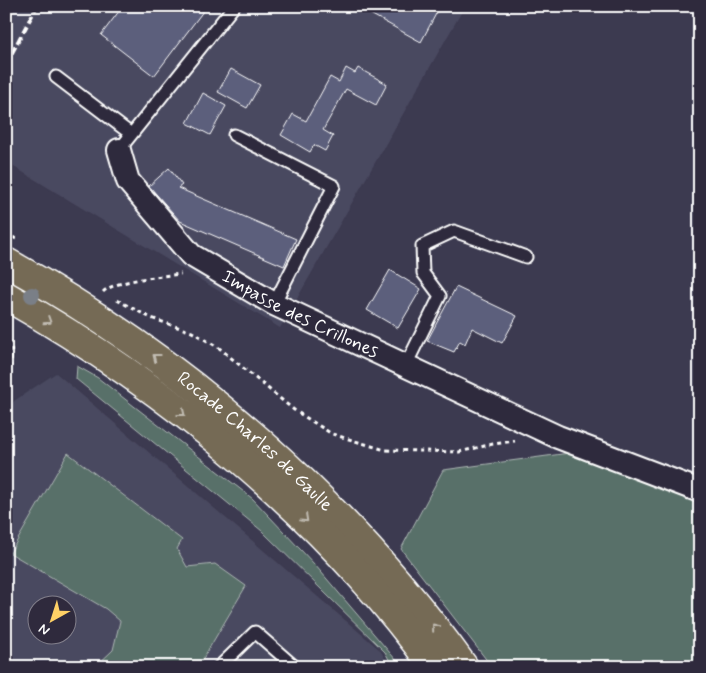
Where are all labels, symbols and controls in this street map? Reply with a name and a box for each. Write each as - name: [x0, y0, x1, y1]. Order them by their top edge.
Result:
- street label: Impasse des Crillones: [218, 264, 383, 364]
- one-way arrow: [43, 315, 52, 324]
- one-way arrow: [153, 354, 162, 362]
- street label: Rocade Charles de Gaulle: [172, 366, 339, 517]
- one-way arrow: [176, 408, 185, 416]
- one-way arrow: [299, 514, 308, 523]
- north arrow: [28, 596, 78, 646]
- text: N: [35, 619, 54, 639]
- one-way arrow: [431, 624, 440, 633]

